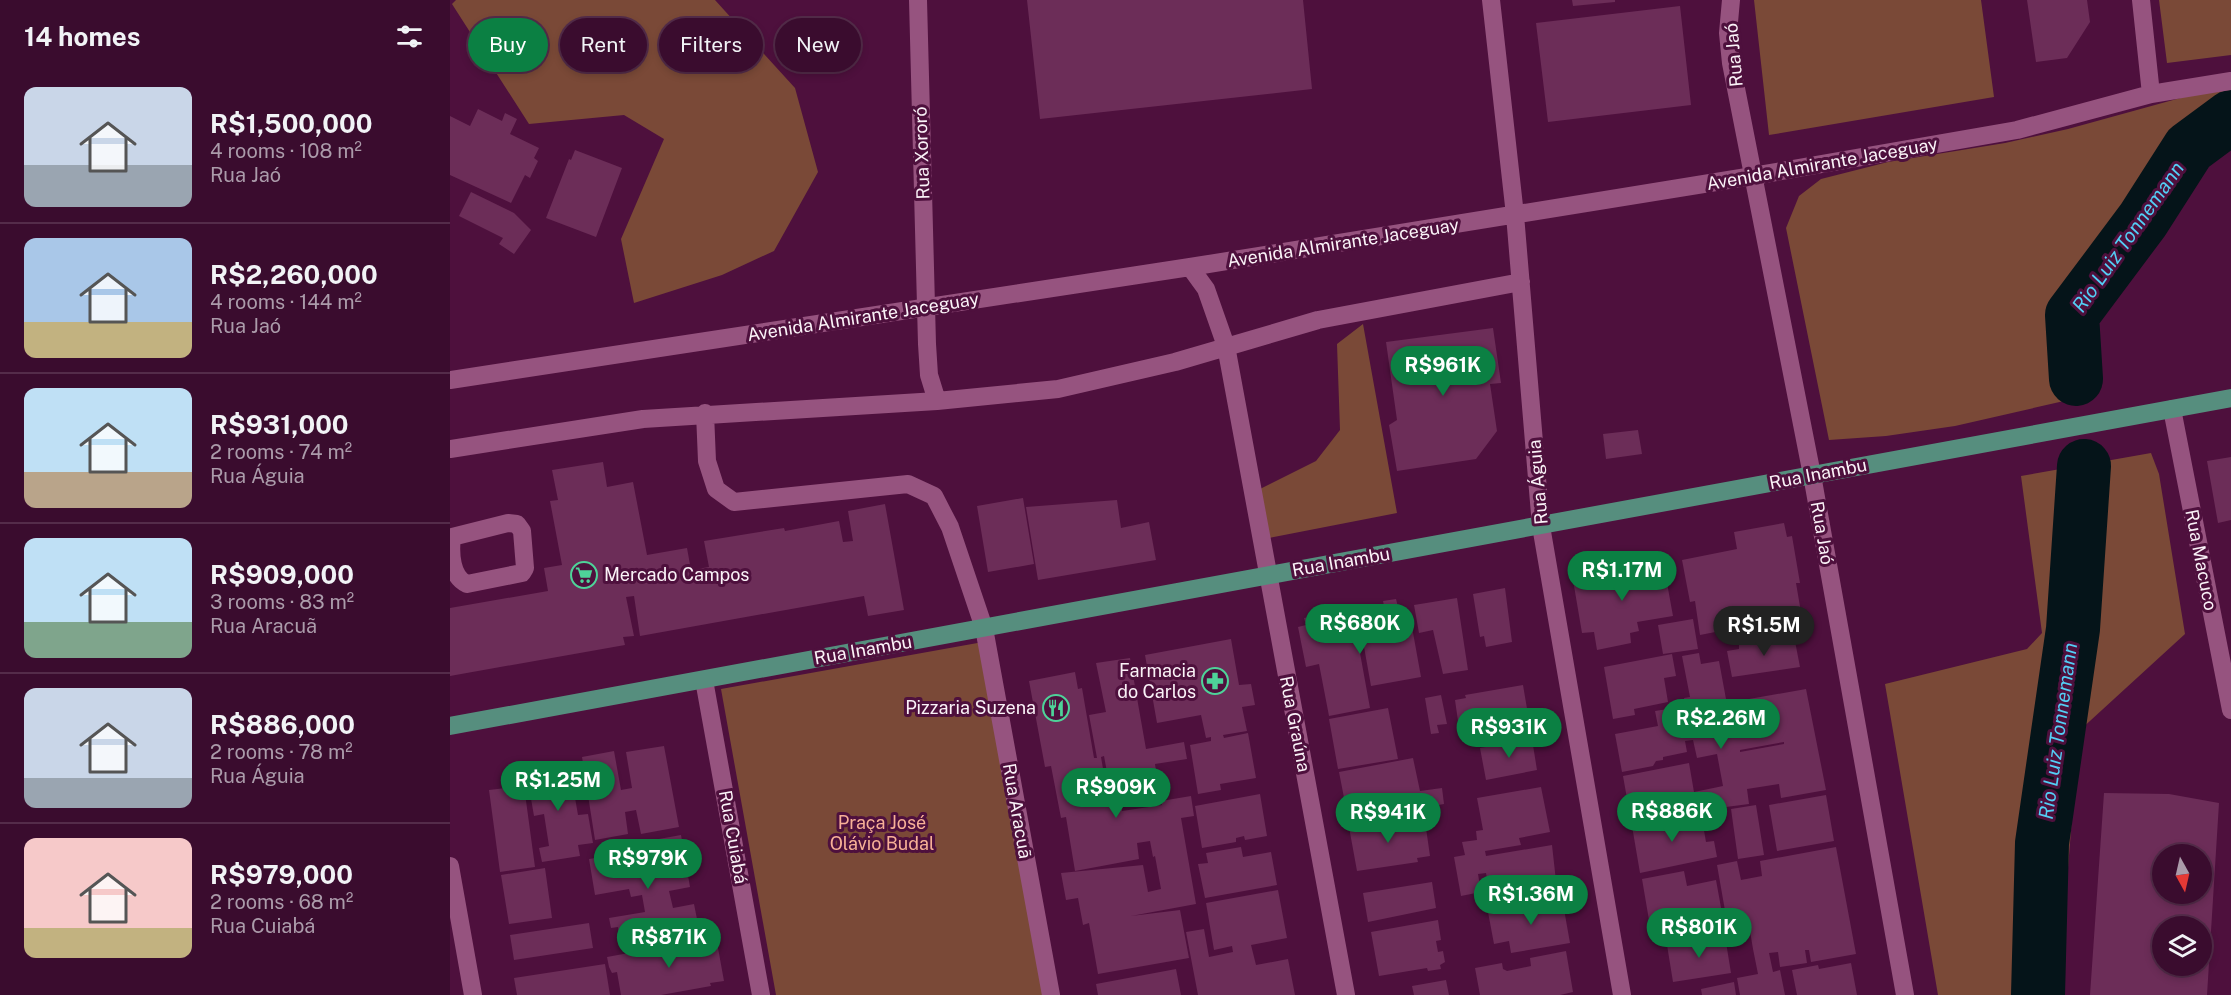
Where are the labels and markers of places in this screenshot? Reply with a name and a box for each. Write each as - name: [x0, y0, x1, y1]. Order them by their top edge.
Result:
- pin: R$961K: [1394, 346, 1492, 397]
- pin: R$1.17M: [1567, 551, 1677, 602]
- supermarket icon: Mercado Campos: [569, 560, 599, 590]
- place label: Mercado Campos: [604, 564, 749, 585]
- pin: R$680K: [1311, 604, 1409, 655]
- pin: R$1.5M: [1715, 606, 1813, 657]
- place label: Farmacia do Carlos: [1117, 660, 1196, 702]
- pharmacy icon: Farmacia do Carlos: [1200, 666, 1230, 696]
- restaurant icon: Pizzaria Suzena: [1041, 693, 1071, 723]
- place label: Pizzaria Suzena: [905, 697, 1036, 718]
- pin: R$2.26M: [1666, 699, 1776, 750]
- pin: R$931K: [1460, 708, 1558, 759]
- pin: R$1.25M: [503, 761, 613, 812]
- pin: R$909K: [1067, 768, 1165, 819]
- pin: R$886K: [1623, 792, 1721, 843]
- pin: R$941K: [1339, 793, 1437, 844]
- pin: R$979K: [599, 839, 697, 890]
- pin: R$1.36M: [1476, 875, 1586, 926]
- pin: R$801K: [1650, 908, 1748, 959]
- pin: R$871K: [620, 918, 718, 969]

